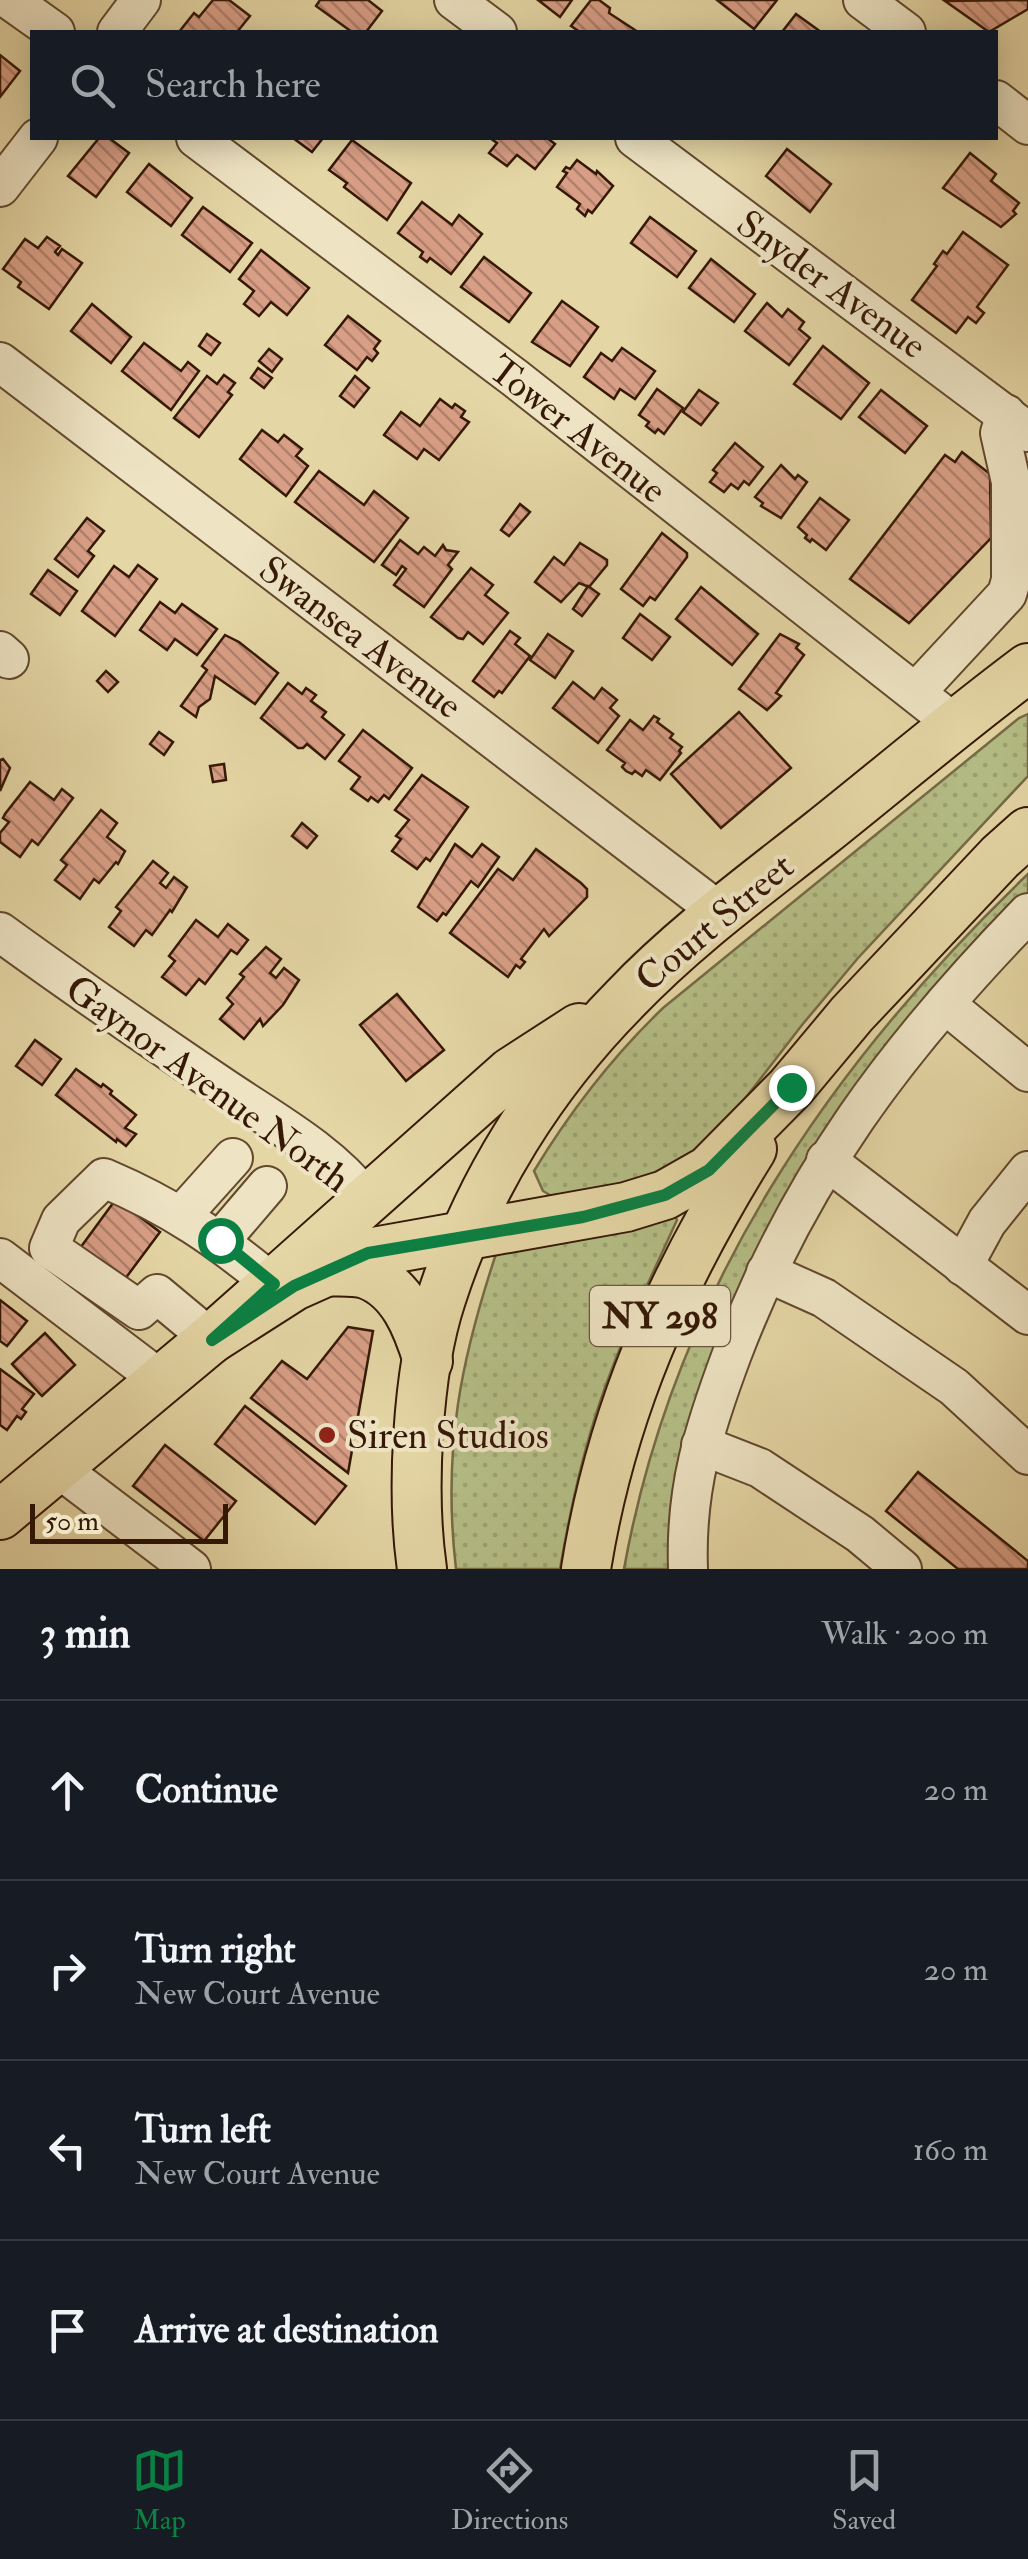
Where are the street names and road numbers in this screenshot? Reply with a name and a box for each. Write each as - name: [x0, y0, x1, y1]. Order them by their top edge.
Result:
- street label: Snyder Avenue: [727, 200, 936, 370]
- street label: Tower Avenue: [479, 345, 676, 514]
- street label: Swansea Avenue: [249, 546, 472, 730]
- street label: Court Street: [626, 843, 804, 1003]
- street label: Gaynor Avenue North: [56, 965, 359, 1203]
- road number: NY 298: [590, 1286, 730, 1346]

